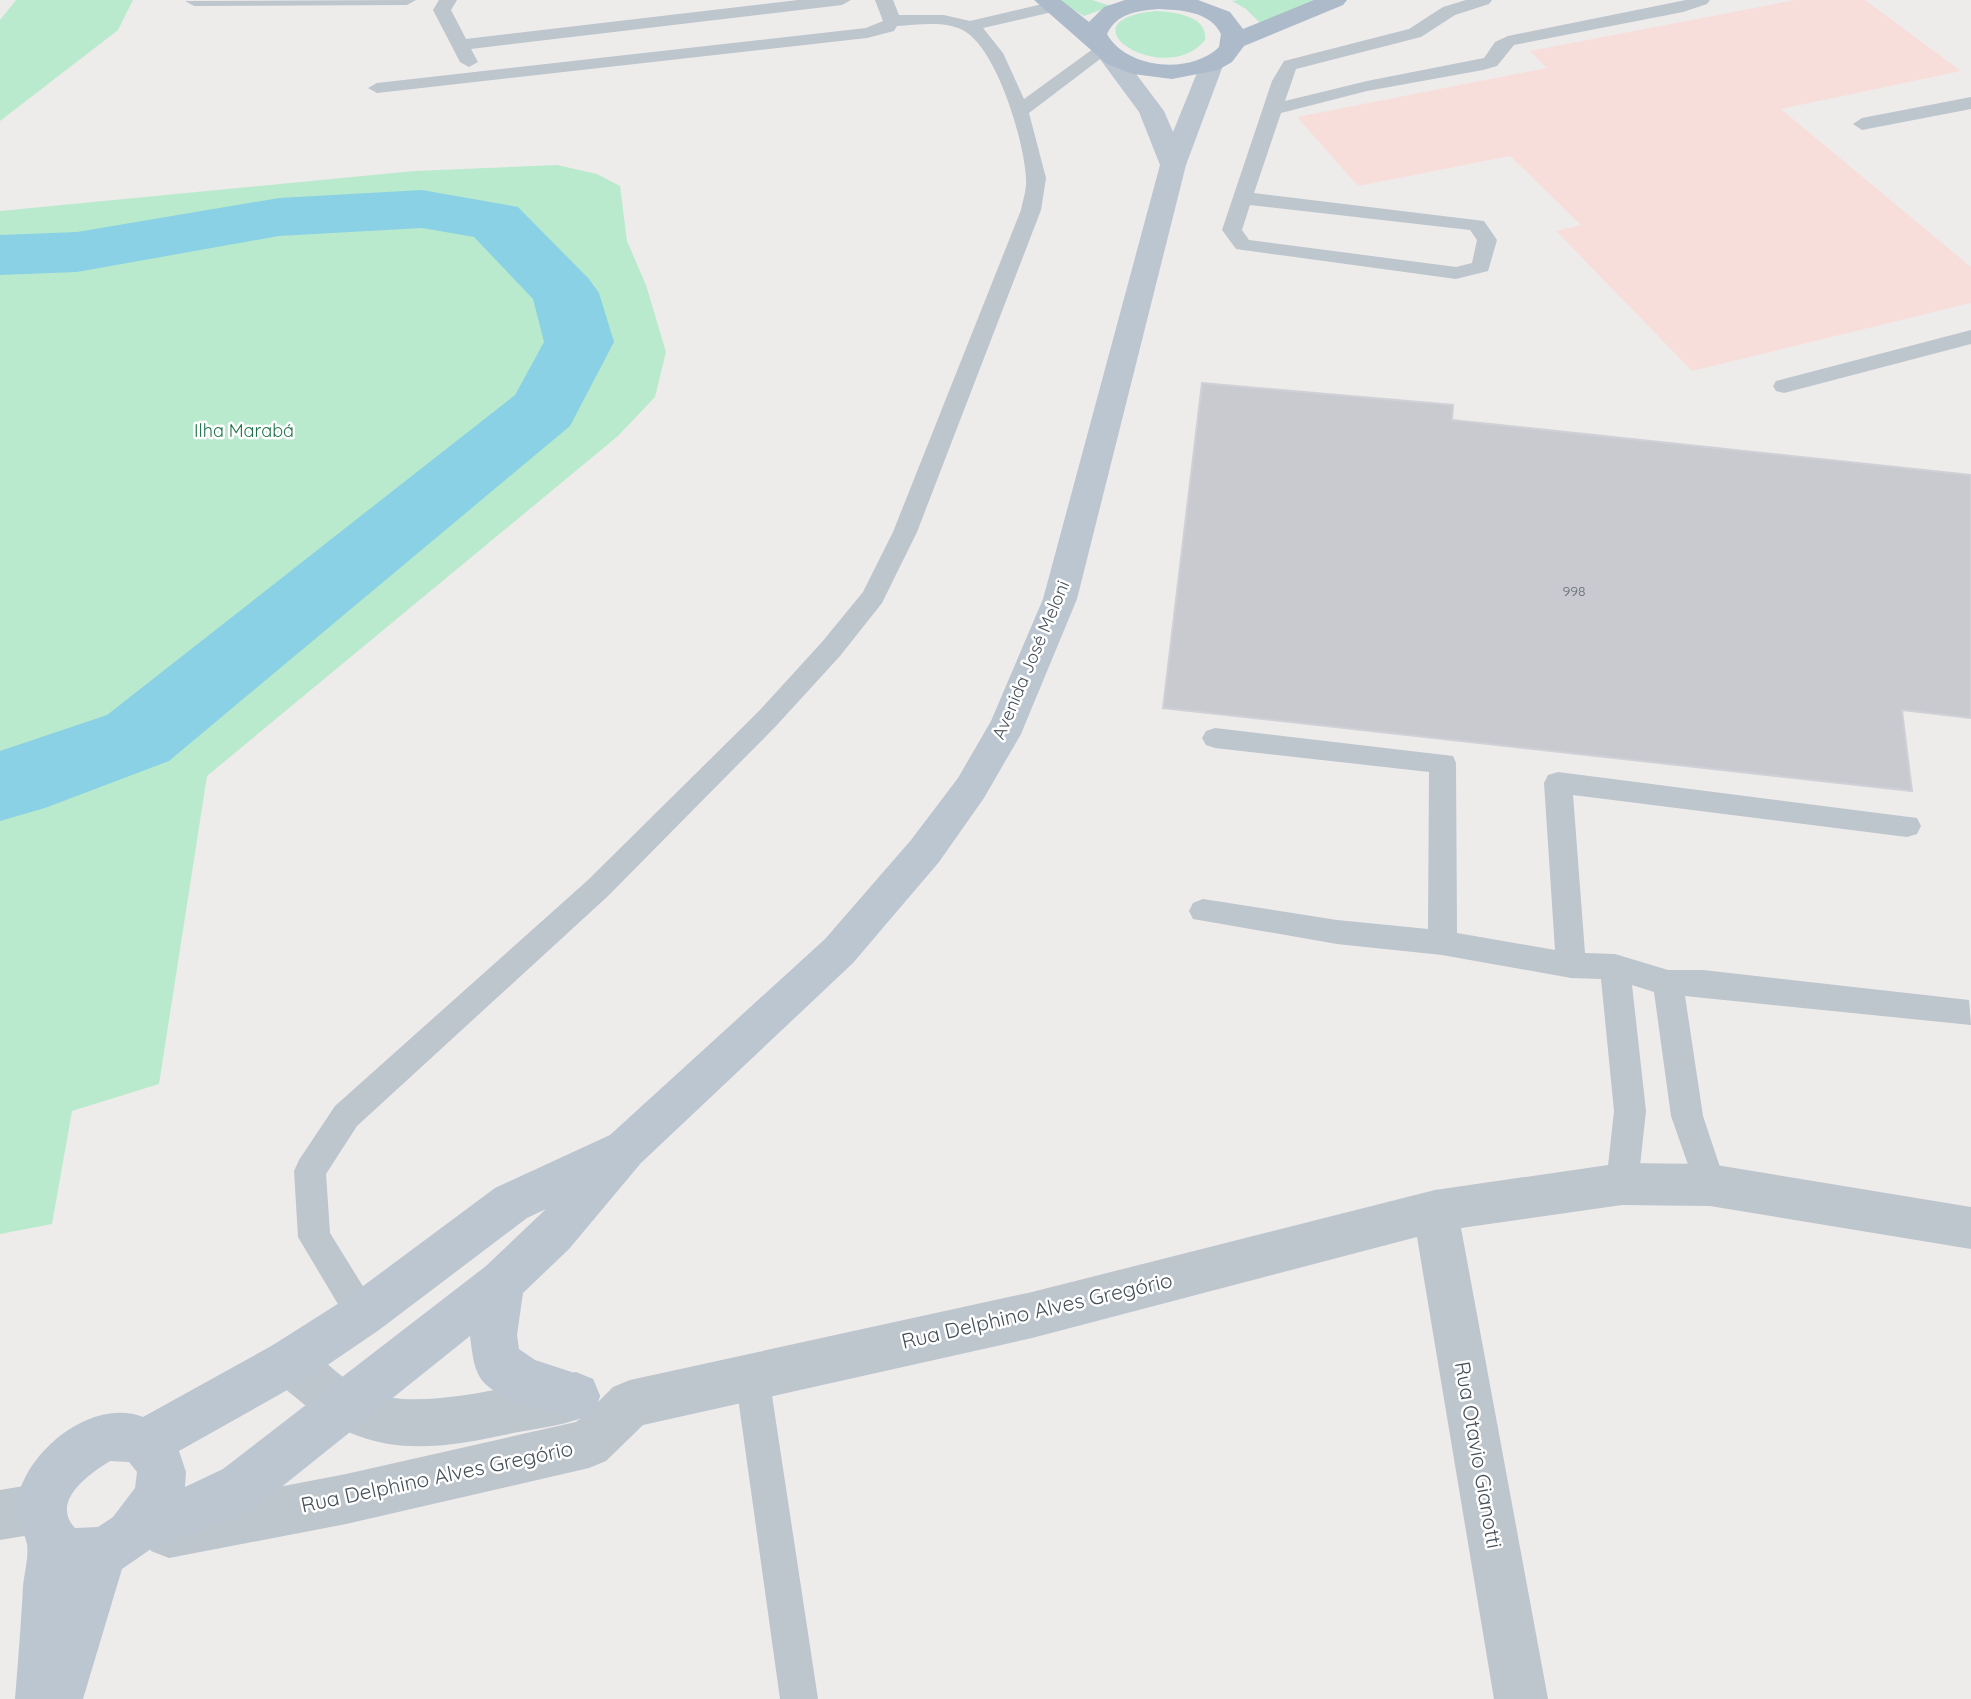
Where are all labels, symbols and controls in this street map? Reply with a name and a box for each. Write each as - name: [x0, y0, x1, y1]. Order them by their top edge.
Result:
- park label: Ilha Marabá: [194, 419, 294, 442]
- street label: Avenida José Meloni: [987, 577, 1074, 743]
- house number: 998: [1562, 582, 1586, 600]
- street label: Rua Delphino Alves Gregório: [899, 1266, 1175, 1354]
- street label: Rua Otavio Gianotti: [1450, 1359, 1508, 1550]
- street label: Rua Delphino Alves Gregório: [298, 1434, 575, 1518]

